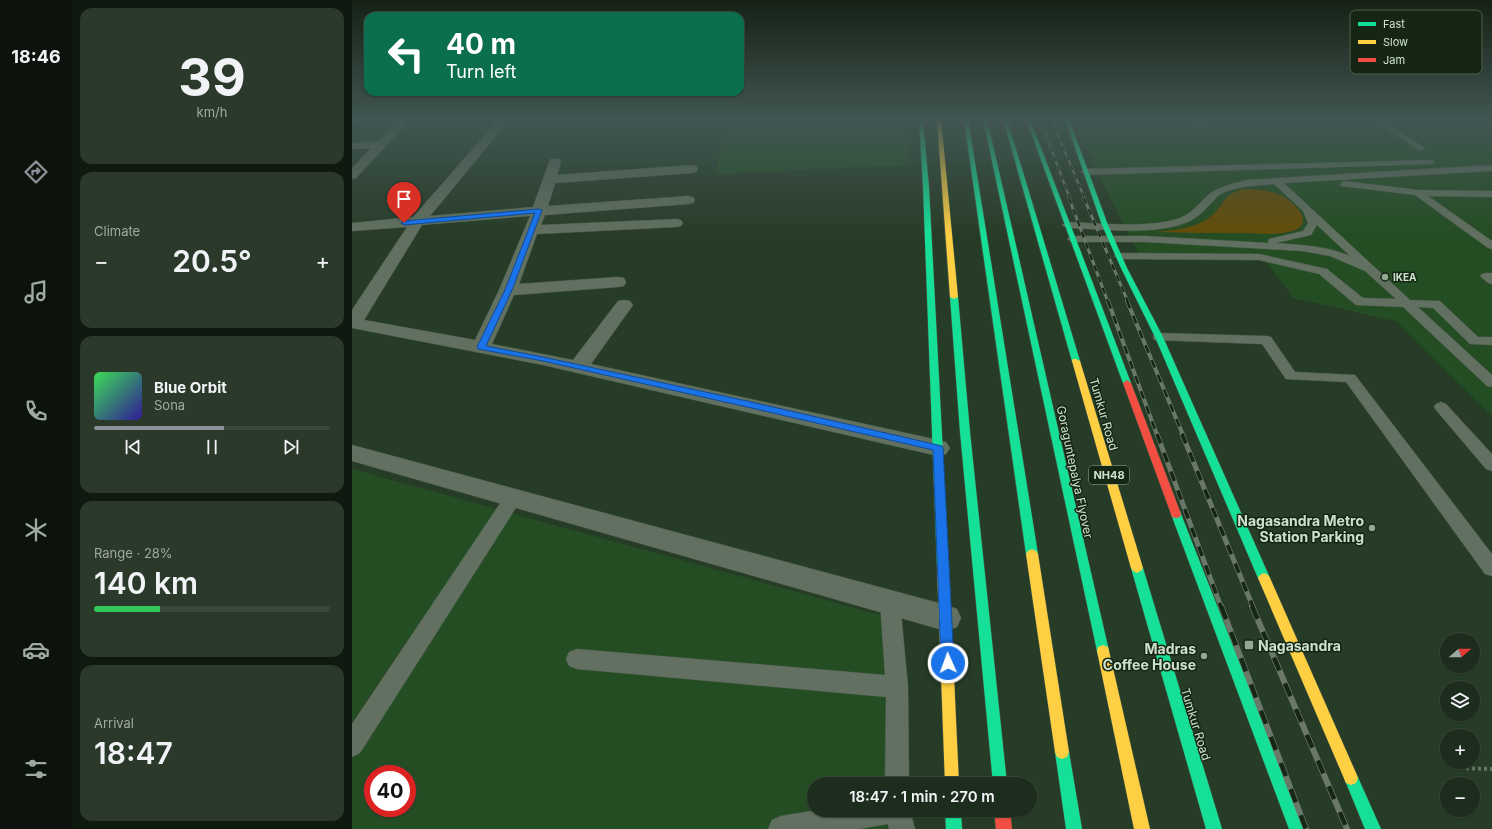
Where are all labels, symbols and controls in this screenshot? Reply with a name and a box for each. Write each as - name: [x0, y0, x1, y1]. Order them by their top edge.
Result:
- legend: [1350, 10, 1482, 74]
- text: Fast: [1383, 17, 1405, 31]
- text: 40 m: [446, 27, 516, 61]
- icon: left: [380, 28, 432, 80]
- text: Slow: [1383, 35, 1408, 49]
- text: 18:46: [11, 46, 61, 67]
- text: 39: [178, 46, 246, 109]
- text: Jam: [1383, 53, 1405, 67]
- text: Turn left: [446, 61, 516, 82]
- text: km/h: [197, 104, 227, 120]
- icon: directions: [22, 158, 50, 186]
- pin: [387, 182, 421, 223]
- icon: arrive: [393, 188, 415, 210]
- text: Climate: [94, 223, 140, 239]
- text: 20.5°: [172, 243, 252, 279]
- text: −: [94, 248, 109, 274]
- text: +: [315, 248, 330, 274]
- place label: IKEA: [1393, 271, 1417, 283]
- marker: IKEA: [1380, 272, 1390, 282]
- icon: music: [22, 278, 50, 306]
- street label: Tumkur Road: [1086, 376, 1122, 452]
- text: Blue Orbit: [154, 378, 227, 397]
- icon: phone: [22, 397, 50, 425]
- text: Sona: [154, 397, 185, 413]
- street label: Goraguntepalya Flyover: [1054, 404, 1096, 540]
- icon: previous: [122, 436, 144, 458]
- icon: pause: [201, 436, 223, 458]
- icon: next: [280, 436, 302, 458]
- road number: NH48: [1089, 466, 1129, 484]
- place label: Nagasandra Metro Station Parking: [1237, 512, 1364, 545]
- icon: climate: [22, 516, 50, 544]
- marker: Nagasandra Metro Station Parking: [1367, 523, 1377, 533]
- text: Range · 28%: [94, 545, 173, 561]
- text: 140 km: [94, 565, 198, 601]
- north arrow: [1440, 633, 1480, 673]
- map controls: [1440, 633, 1480, 817]
- icon: car: [22, 636, 50, 664]
- place label: Nagasandra: [1258, 637, 1341, 654]
- marker: Nagasandra: [1243, 639, 1255, 651]
- place label: Madras Coffee House: [1103, 640, 1196, 673]
- position arrow: [927, 642, 969, 684]
- marker: Madras Coffee House: [1199, 651, 1209, 661]
- button: layers: [1440, 681, 1480, 721]
- street label: Tumkur Road: [1178, 686, 1214, 762]
- text: Arrival: [94, 715, 134, 731]
- button: +: [1440, 729, 1480, 769]
- text: 18:47: [94, 735, 173, 771]
- icon: filters: [22, 755, 50, 783]
- speed limit sign: 40: [364, 765, 416, 817]
- button: −: [1440, 777, 1480, 817]
- text: 18:47 · 1 min · 270 m: [849, 787, 995, 806]

